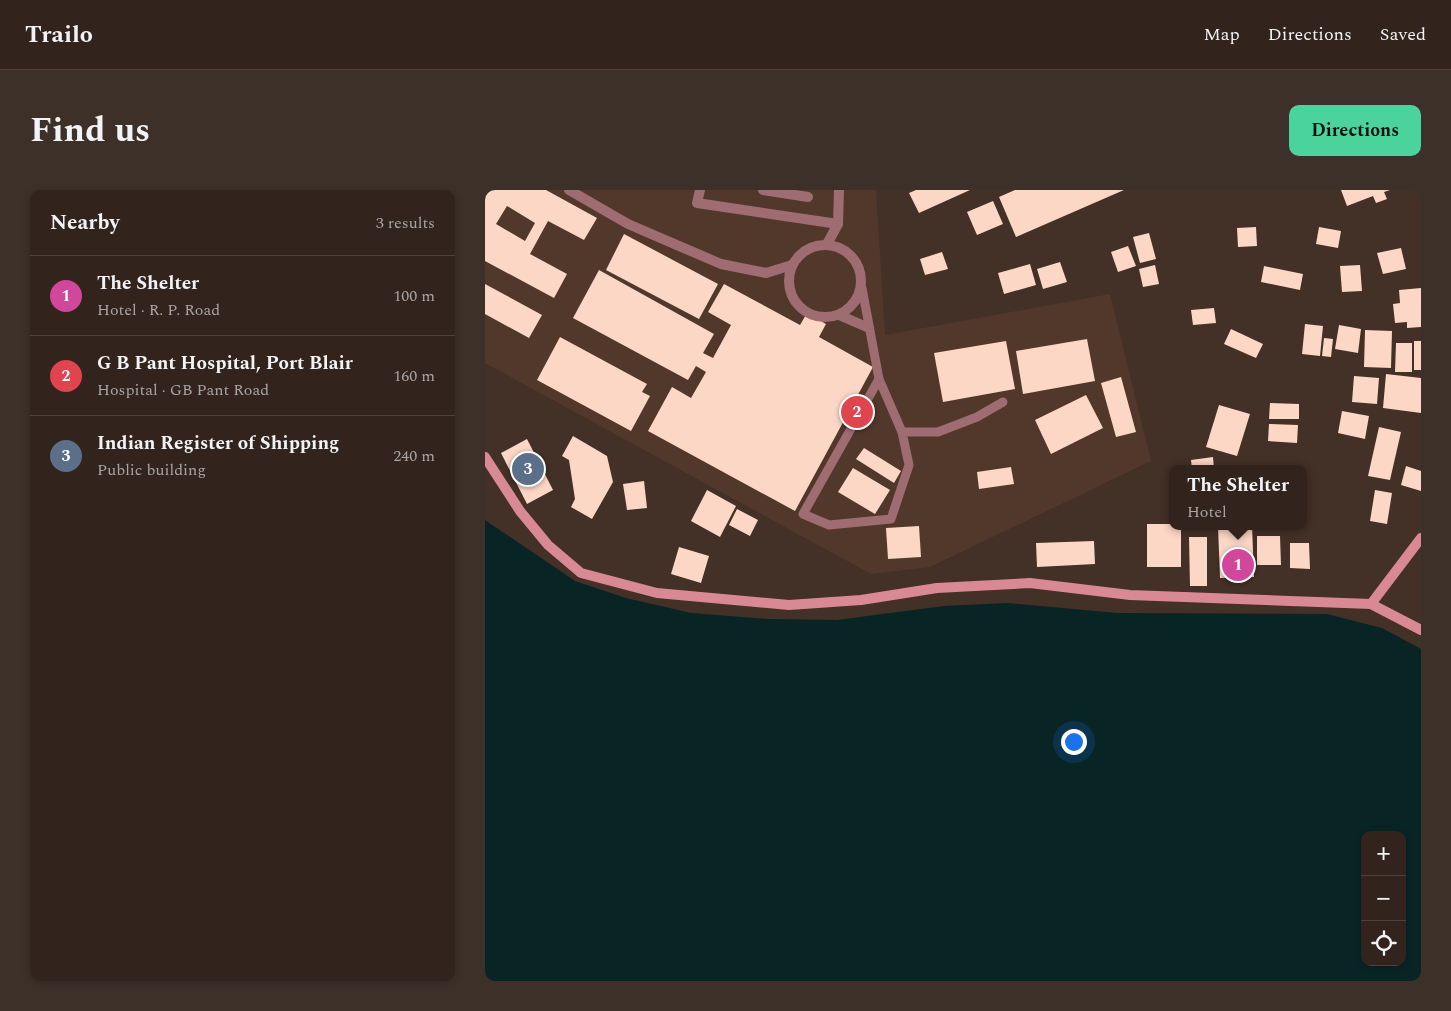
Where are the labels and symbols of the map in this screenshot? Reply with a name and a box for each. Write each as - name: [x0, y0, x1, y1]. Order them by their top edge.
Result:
- pin: 2: [841, 393, 873, 431]
- pin: 3: [512, 450, 544, 488]
- pin: 1: [1222, 546, 1254, 584]
- your location: [1061, 729, 1087, 755]

